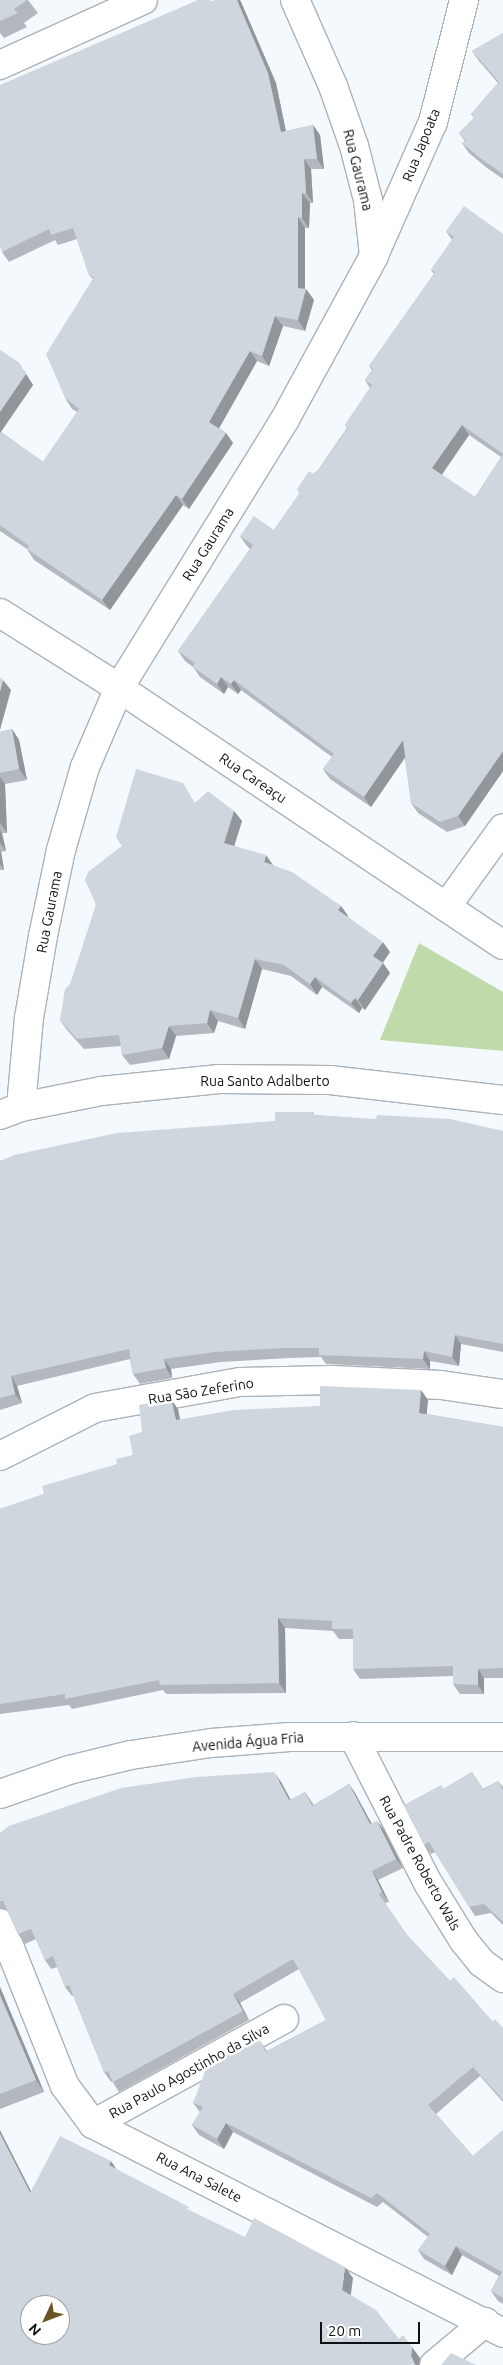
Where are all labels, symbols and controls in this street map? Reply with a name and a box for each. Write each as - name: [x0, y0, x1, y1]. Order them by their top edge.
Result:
- street label: Rua Japoata: [399, 106, 443, 184]
- street label: Rua Gaurama: [340, 128, 376, 212]
- street label: Rua Gaurama: [179, 504, 237, 584]
- street label: Rua Careaçu: [216, 749, 290, 807]
- street label: Rua Gaurama: [33, 869, 65, 955]
- street label: Rua Santo Adalberto: [200, 1073, 330, 1089]
- street label: Rua São Zeferino: [147, 1374, 255, 1408]
- street label: Avenida Água Fria: [191, 1729, 305, 1755]
- street label: Rua Padre Roberto Wals: [376, 1793, 464, 1933]
- street label: Rua Paulo Agostinho da Silva: [106, 2020, 272, 2122]
- street label: Rua Ana Salete: [153, 2148, 245, 2206]
- north arrow: [20, 2295, 70, 2345]
- scale bar: [323, 2312, 423, 2344]
- text: N: [25, 2320, 44, 2339]
- text: 20 m: [328, 2322, 361, 2339]

